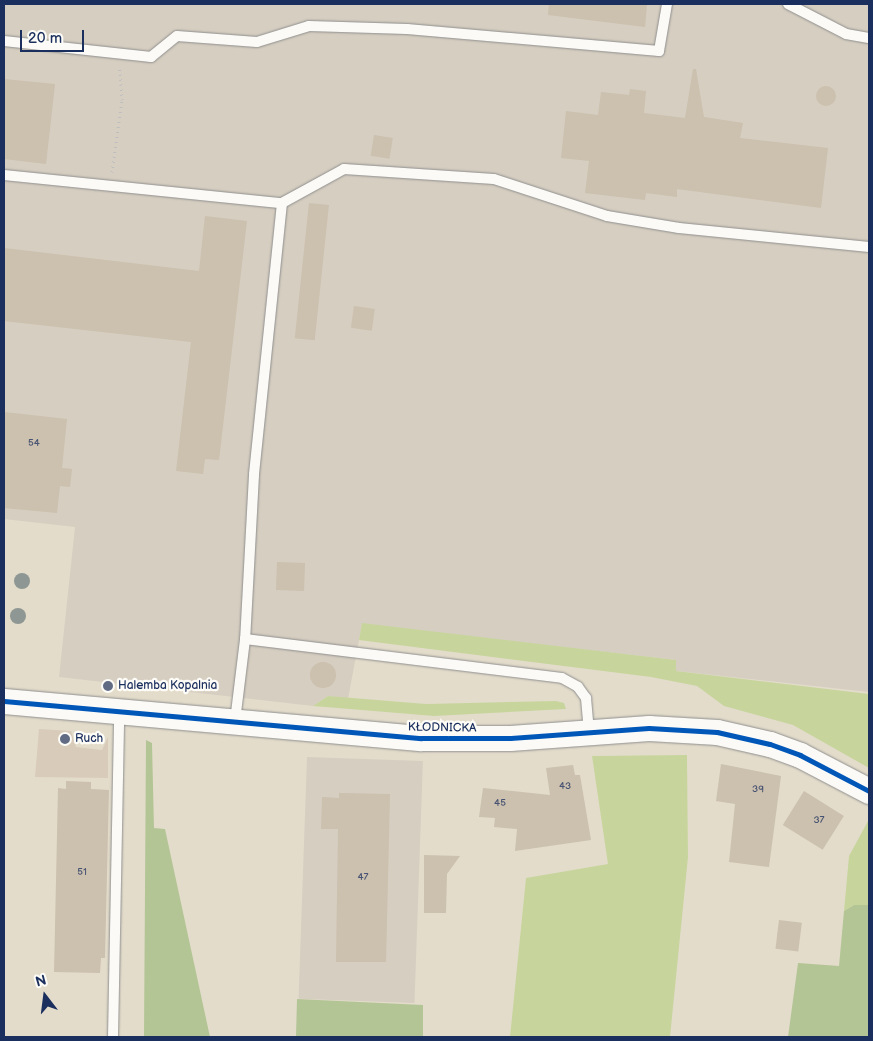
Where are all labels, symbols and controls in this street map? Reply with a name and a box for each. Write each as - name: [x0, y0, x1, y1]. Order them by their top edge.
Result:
- scale bar: [22, 20, 86, 52]
- text: 20 m: [28, 29, 62, 48]
- house number: 54: [28, 438, 40, 450]
- place label: Halemba Kopalnia: [118, 679, 217, 693]
- marker: Halemba Kopalnia: [102, 680, 114, 692]
- street label: KŁODNICKA: [408, 720, 476, 736]
- place label: Ruch: [75, 732, 103, 746]
- marker: Ruch: [59, 733, 71, 745]
- house number: 43: [559, 781, 571, 793]
- house number: 39: [752, 784, 764, 796]
- house number: 45: [494, 798, 506, 810]
- house number: 37: [813, 815, 825, 827]
- house number: 51: [77, 867, 87, 879]
- house number: 47: [357, 872, 369, 884]
- north arrow: [20, 971, 70, 1021]
- text: N: [34, 971, 48, 991]

